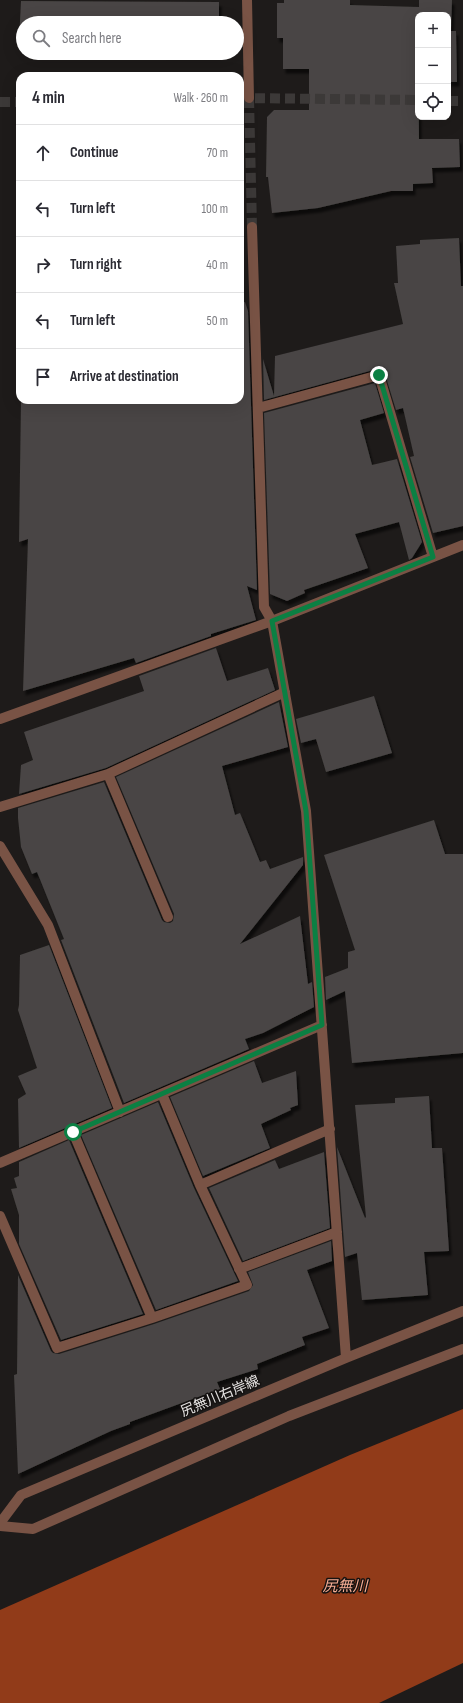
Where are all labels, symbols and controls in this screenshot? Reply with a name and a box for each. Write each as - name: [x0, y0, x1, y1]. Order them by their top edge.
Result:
- map controls: [415, 12, 451, 120]
- button: +: [415, 12, 451, 48]
- search box: [16, 16, 244, 60]
- icon: search: [30, 27, 52, 49]
- text: Search here: [62, 29, 122, 48]
- button: −: [415, 48, 451, 84]
- button: locate: [415, 84, 451, 120]
- text: 4 min: [32, 88, 65, 108]
- text: Walk · 260 m: [174, 90, 228, 106]
- icon: ahead: [32, 142, 54, 164]
- text: Continue: [70, 143, 119, 162]
- text: 70 m: [207, 145, 228, 161]
- icon: left: [32, 198, 54, 220]
- text: Turn left: [70, 199, 115, 218]
- text: 100 m: [201, 201, 228, 217]
- icon: right: [32, 254, 54, 276]
- text: Turn right: [70, 255, 122, 274]
- text: 40 m: [206, 257, 228, 273]
- icon: left: [32, 310, 54, 332]
- text: Turn left: [70, 311, 115, 330]
- text: 50 m: [207, 313, 228, 329]
- icon: arrive: [32, 366, 54, 388]
- route end: [370, 366, 388, 384]
- text: Arrive at destination: [70, 367, 179, 386]
- route start: [64, 1123, 82, 1141]
- street label: 尻無川右岸線: [178, 1372, 262, 1420]
- water label: 尻無川: [322, 1577, 369, 1596]

